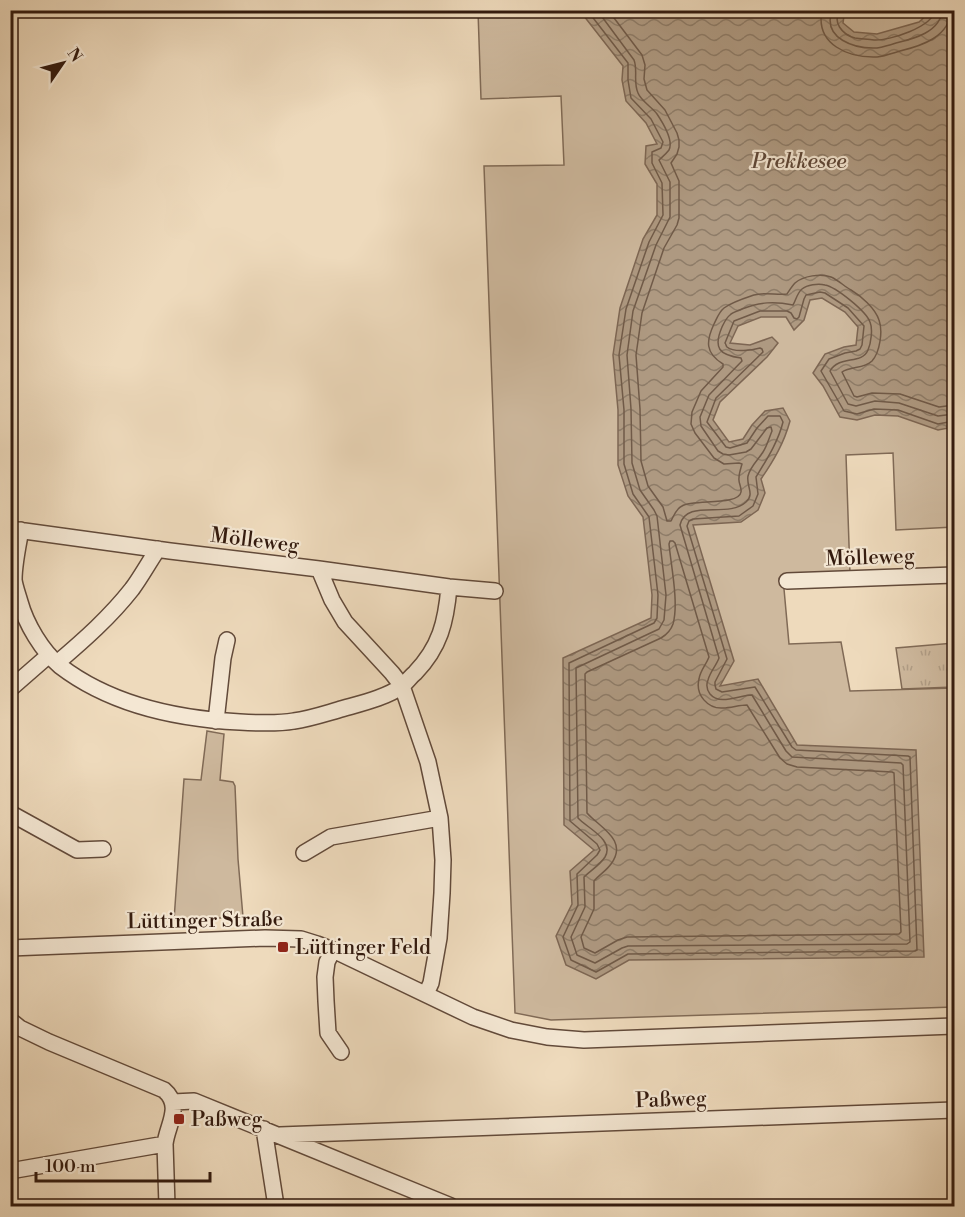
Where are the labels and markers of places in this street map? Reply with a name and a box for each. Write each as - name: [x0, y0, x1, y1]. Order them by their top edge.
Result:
- place label: Lüttinger Feld: [295, 935, 431, 961]
- marker: Lüttinger Feld: [276, 940, 290, 954]
- place label: Paßweg: [191, 1107, 263, 1133]
- marker: Paßweg: [172, 1112, 186, 1126]

